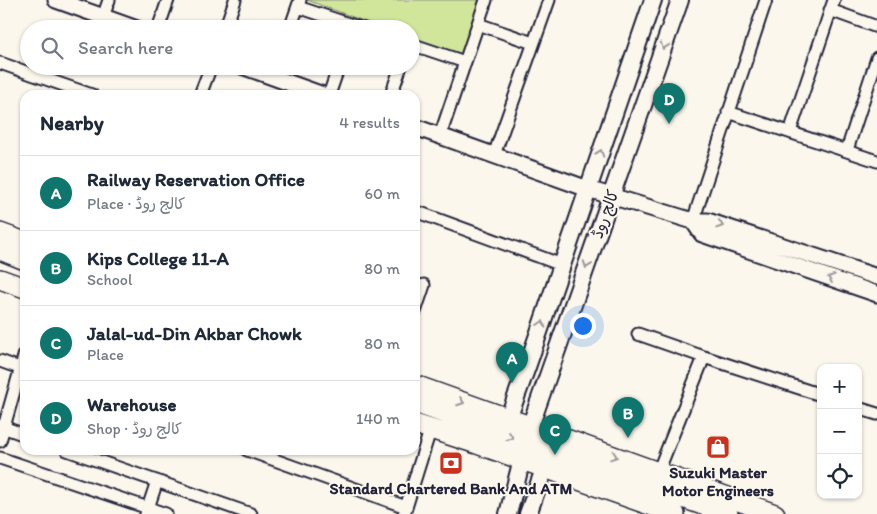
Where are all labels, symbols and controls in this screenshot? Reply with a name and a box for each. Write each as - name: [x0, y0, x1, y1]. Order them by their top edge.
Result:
- search box: [20, 20, 420, 75]
- icon: search: [38, 34, 66, 62]
- text: Search here: [78, 36, 173, 59]
- one-way arrow: [660, 41, 670, 50]
- pin: D: [653, 83, 685, 124]
- text: Nearby: [40, 110, 104, 135]
- text: 4 results: [339, 113, 400, 132]
- one-way arrow: [594, 150, 604, 158]
- text: Railway Reservation Office: [87, 168, 305, 191]
- text: A: [51, 184, 61, 203]
- text: 60 m: [365, 184, 400, 203]
- street label: کالج روڈ: [587, 187, 624, 241]
- text: Place · کالج روڈ: [87, 194, 185, 213]
- one-way arrow: [715, 220, 724, 230]
- text: Kips College 11-A: [87, 247, 229, 270]
- text: B: [51, 259, 61, 278]
- text: 80 m: [364, 259, 400, 278]
- one-way arrow: [583, 261, 593, 269]
- text: School: [87, 270, 133, 289]
- one-way arrow: [827, 274, 836, 284]
- your location: [570, 313, 596, 339]
- one-way arrow: [536, 320, 546, 328]
- text: Jalal-ud-Din Akbar Chowk: [87, 322, 302, 345]
- text: C: [51, 334, 61, 353]
- text: 80 m: [364, 334, 400, 353]
- pin: A: [496, 342, 528, 383]
- text: Place: [87, 345, 124, 364]
- map controls: [817, 364, 862, 499]
- button: +: [817, 364, 862, 409]
- text: Warehouse: [87, 393, 176, 416]
- one-way arrow: [456, 396, 465, 406]
- pin: B: [612, 397, 644, 438]
- text: D: [51, 409, 61, 428]
- text: 140 m: [356, 409, 400, 428]
- button: −: [817, 409, 862, 454]
- pin: C: [539, 414, 571, 455]
- text: Shop · کالج روڈ: [87, 419, 182, 438]
- one-way arrow: [505, 431, 514, 441]
- shop icon: Suzuki Master Motor Engineers: [705, 434, 731, 460]
- bank icon: Standard Chartered Bank And ATM: [438, 450, 464, 476]
- one-way arrow: [609, 451, 618, 461]
- button: locate: [817, 454, 862, 499]
- place label: Suzuki Master Motor Engineers: [662, 463, 774, 501]
- place label: Standard Chartered Bank And ATM: [329, 479, 573, 498]

